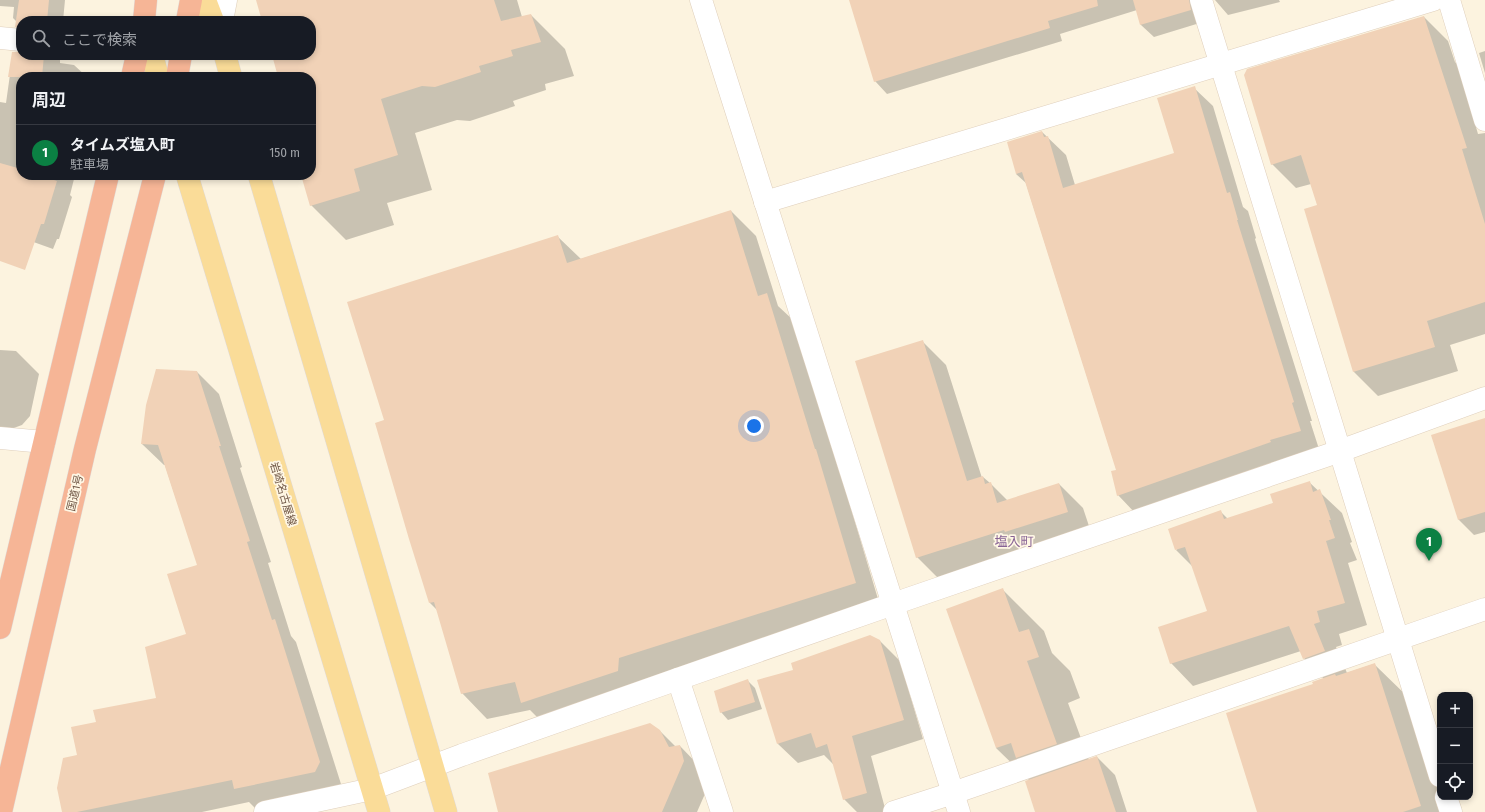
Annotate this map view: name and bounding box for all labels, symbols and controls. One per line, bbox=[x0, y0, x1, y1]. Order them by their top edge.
search box bbox=[16, 16, 316, 60]
icon: search bbox=[30, 27, 52, 49]
text: ここで検索 bbox=[62, 31, 137, 49]
text: 周辺 bbox=[32, 90, 66, 111]
text: タイムズ塩入町 bbox=[70, 136, 175, 154]
text: 1 bbox=[42, 145, 48, 160]
text: 150 m bbox=[269, 145, 300, 160]
text: 駐車場 bbox=[70, 157, 109, 172]
your location bbox=[744, 416, 764, 436]
street label: 岩崎名古屋線 bbox=[267, 461, 299, 527]
street label: 国道1号 bbox=[64, 473, 86, 513]
pin: 1 bbox=[1416, 528, 1442, 561]
district label: 塩入町 bbox=[994, 534, 1034, 549]
map controls bbox=[1437, 692, 1473, 800]
button: + bbox=[1437, 692, 1473, 728]
button: − bbox=[1437, 728, 1473, 764]
button: locate bbox=[1437, 764, 1473, 800]

